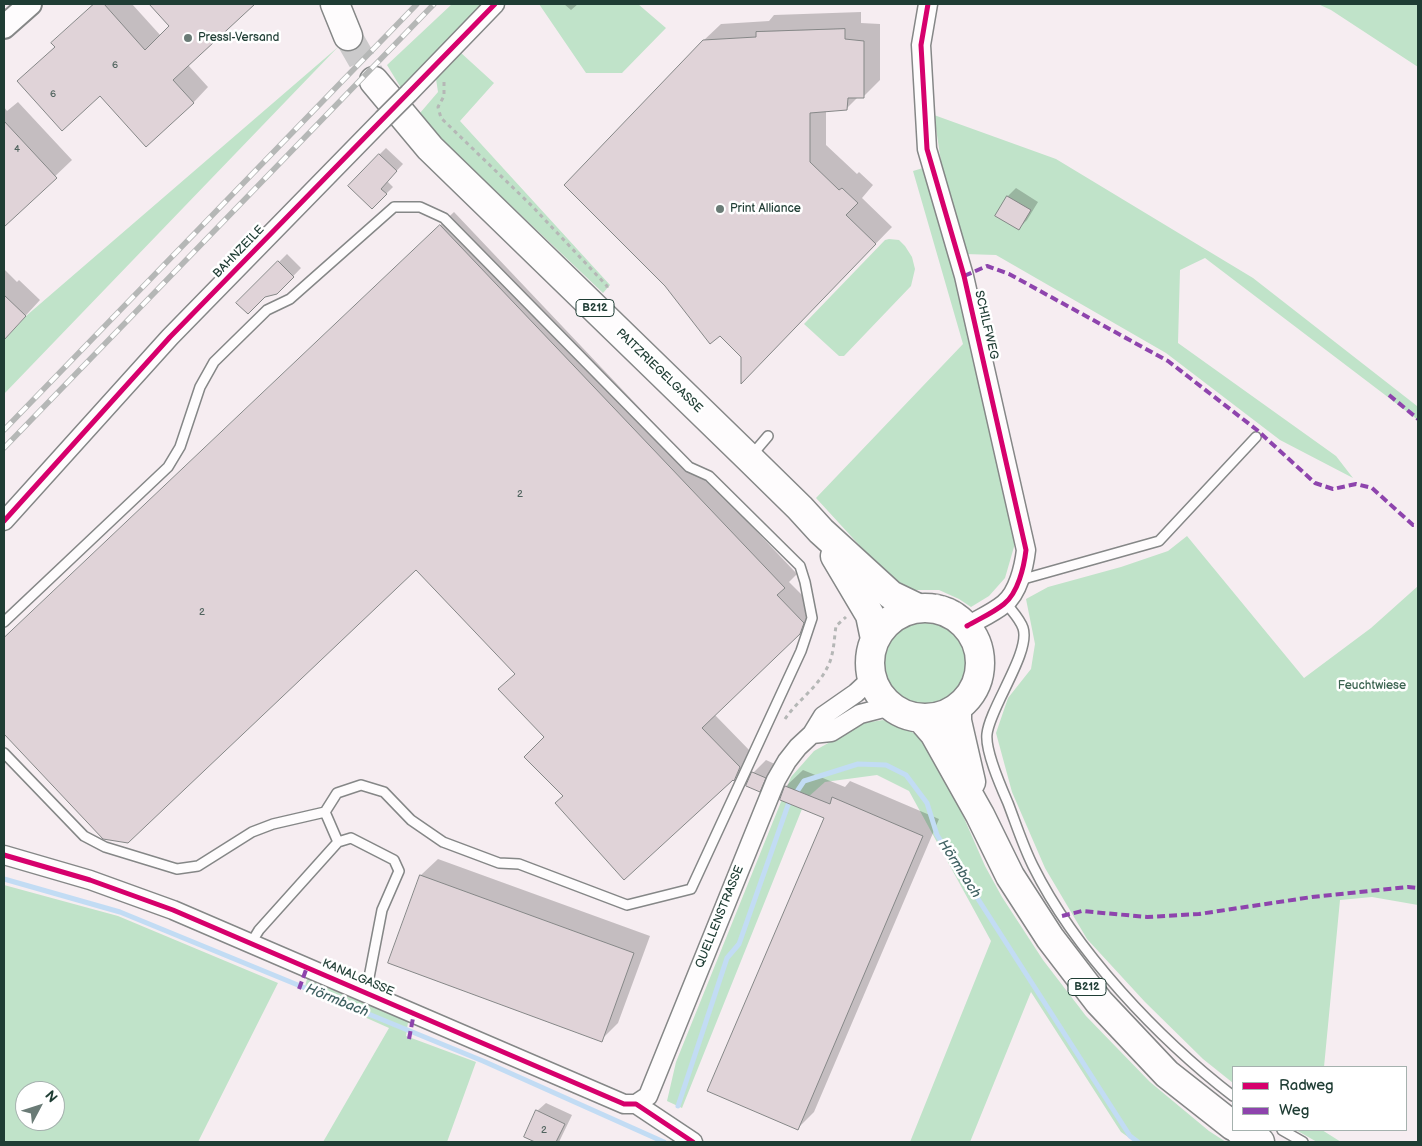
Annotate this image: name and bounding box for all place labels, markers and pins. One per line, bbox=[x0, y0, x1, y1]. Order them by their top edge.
place label: Pressl-Versand bbox=[198, 31, 279, 45]
marker: Pressl-Versand bbox=[182, 32, 194, 44]
place label: Print Alliance bbox=[730, 202, 801, 216]
marker: Print Alliance bbox=[714, 203, 726, 215]

